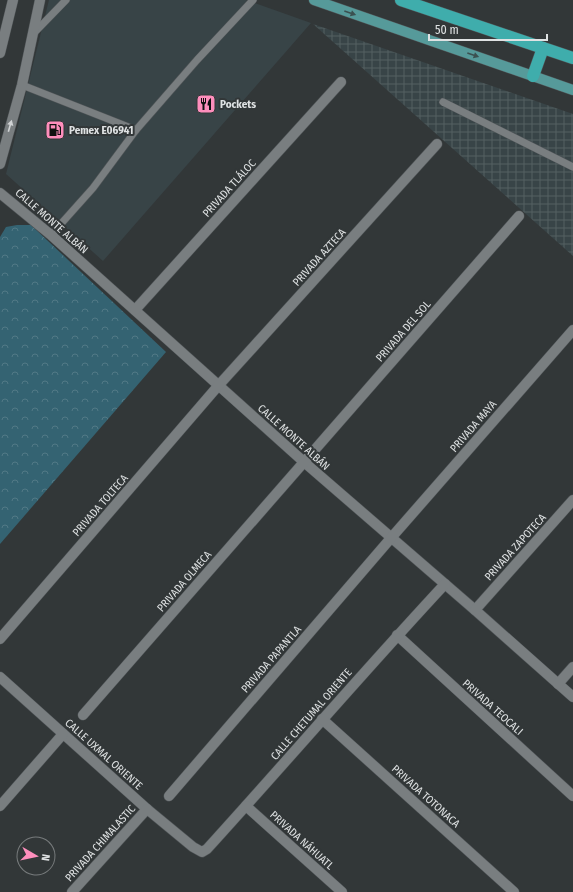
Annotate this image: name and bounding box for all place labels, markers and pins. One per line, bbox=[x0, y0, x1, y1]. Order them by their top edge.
restaurant icon: Pockets bbox=[195, 93, 217, 115]
place label: Pockets bbox=[220, 98, 256, 111]
fuel station icon: Pemex E06941 bbox=[44, 119, 66, 141]
place label: Pemex E06941 bbox=[69, 124, 133, 137]

